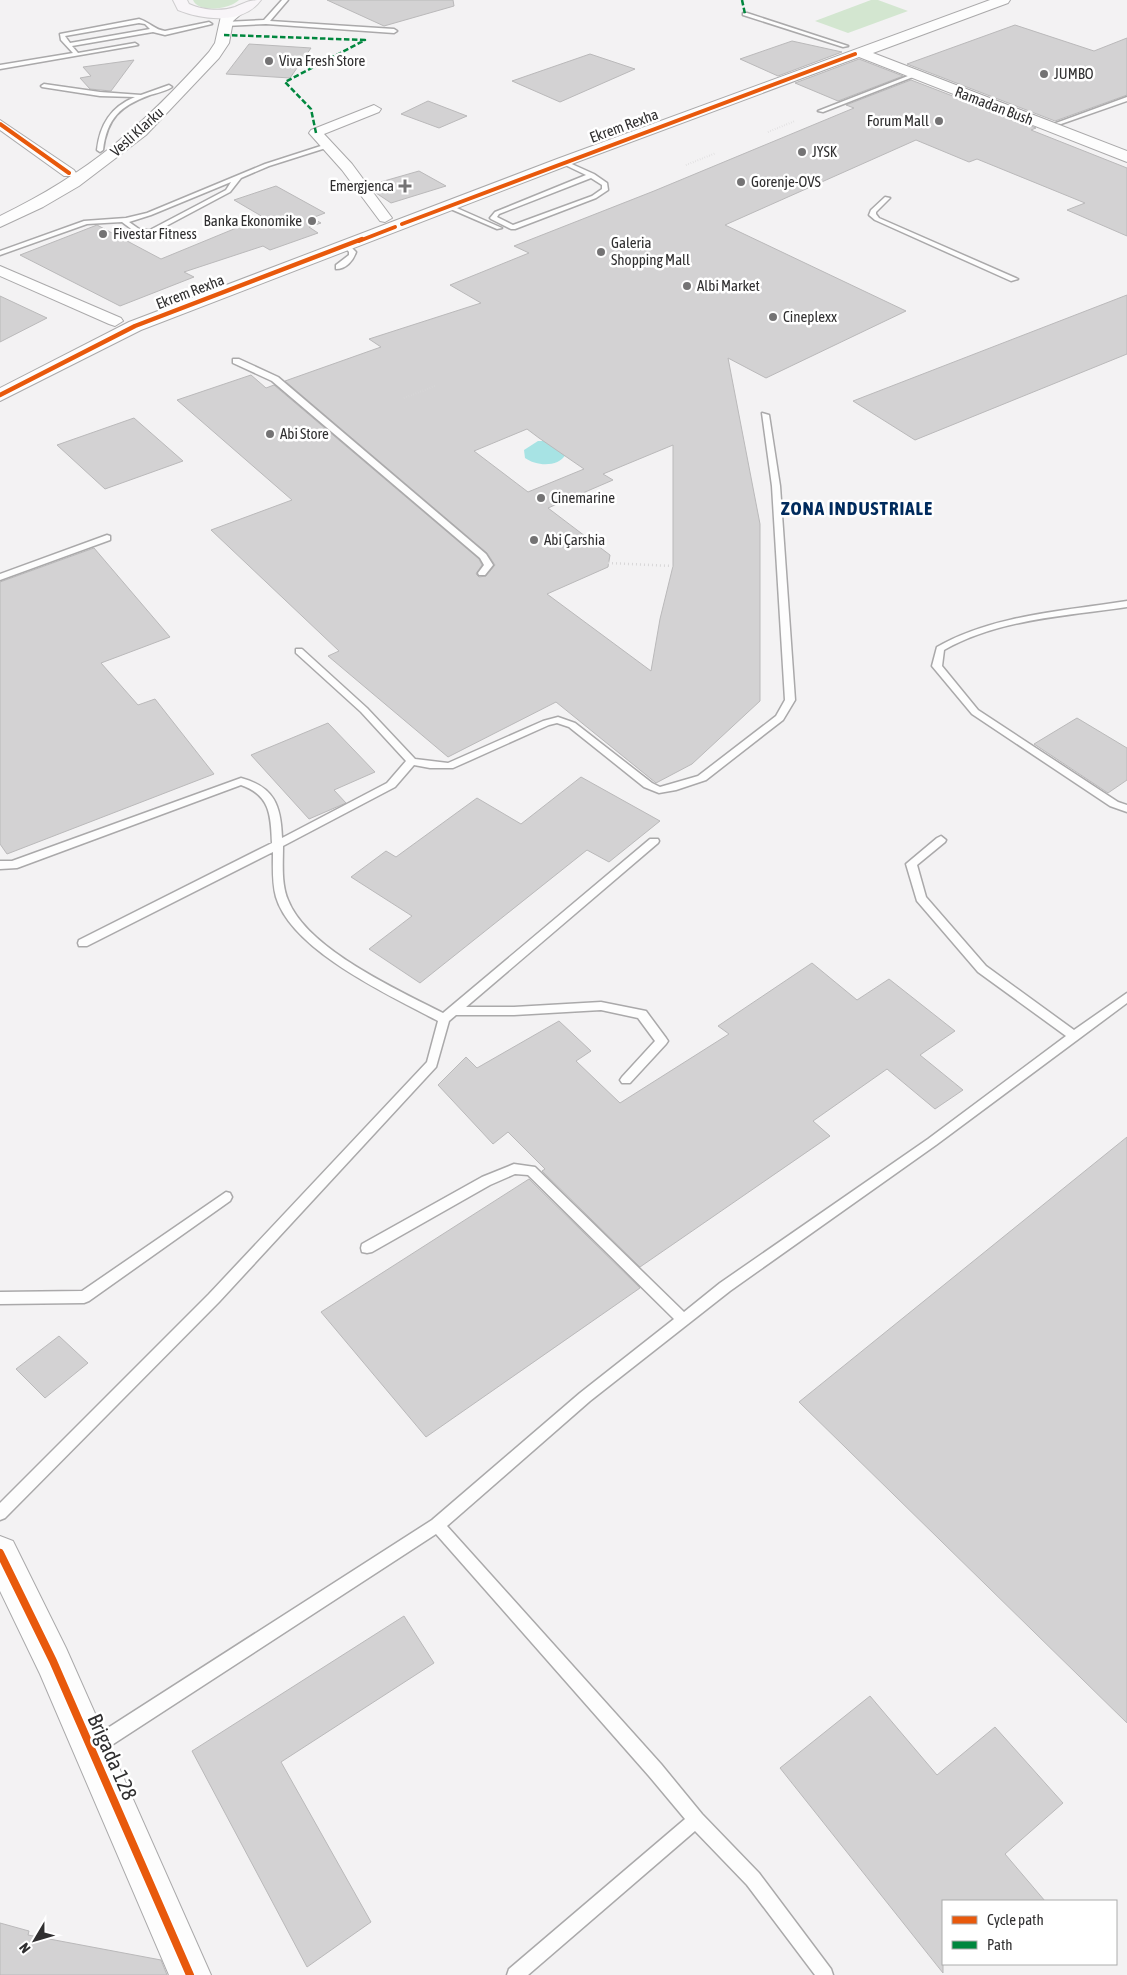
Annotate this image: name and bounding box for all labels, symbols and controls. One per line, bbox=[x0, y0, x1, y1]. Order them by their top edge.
place label: Viva Fresh Store bbox=[279, 52, 365, 69]
marker: Viva Fresh Store bbox=[263, 55, 275, 67]
place label: JUMBO bbox=[1054, 65, 1094, 82]
marker: JUMBO bbox=[1038, 68, 1050, 80]
street label: Ramadan Bush bbox=[953, 83, 1036, 128]
street label: Vesli Klarku bbox=[107, 104, 167, 160]
street label: Ekrem Rexha bbox=[587, 105, 660, 146]
place label: Forum Mall bbox=[867, 112, 929, 129]
marker: Forum Mall bbox=[933, 115, 945, 127]
place label: JYSK bbox=[812, 143, 838, 160]
marker: JYSK bbox=[796, 146, 808, 158]
place label: Gorenje-OVS bbox=[751, 173, 821, 190]
marker: Gorenje-OVS bbox=[735, 176, 747, 188]
place label: Emergjenca bbox=[330, 177, 394, 194]
marker: Emergjenca bbox=[398, 179, 412, 193]
place label: Banka Ekonomike bbox=[204, 212, 302, 229]
marker: Banka Ekonomike bbox=[306, 215, 318, 227]
place label: Fivestar Fitness bbox=[113, 225, 197, 242]
marker: Fivestar Fitness bbox=[97, 228, 109, 240]
place label: Galeria Shopping Mall bbox=[611, 234, 690, 268]
marker: Galeria Shopping Mall bbox=[595, 246, 607, 258]
street label: Ekrem Rexha bbox=[153, 271, 226, 312]
place label: Albi Market bbox=[697, 277, 760, 294]
marker: Albi Market bbox=[681, 280, 693, 292]
place label: Cineplexx bbox=[783, 308, 837, 325]
marker: Cineplexx bbox=[767, 311, 779, 323]
place label: Abi Store bbox=[280, 425, 329, 442]
marker: Abi Store bbox=[264, 428, 276, 440]
place label: Cinemarine bbox=[551, 489, 615, 506]
marker: Cinemarine bbox=[535, 492, 547, 504]
district label: ZONA INDUSTRIALE bbox=[781, 497, 933, 519]
place label: Abi Çarshia bbox=[544, 531, 605, 548]
marker: Abi Çarshia bbox=[528, 534, 540, 546]
street label: Brigada 128 bbox=[83, 1710, 143, 1803]
legend bbox=[942, 1900, 1117, 1965]
text: Cycle path bbox=[987, 1911, 1044, 1928]
north arrow bbox=[10, 1915, 60, 1965]
text: Path bbox=[987, 1936, 1013, 1953]
text: N bbox=[16, 1940, 34, 1956]

